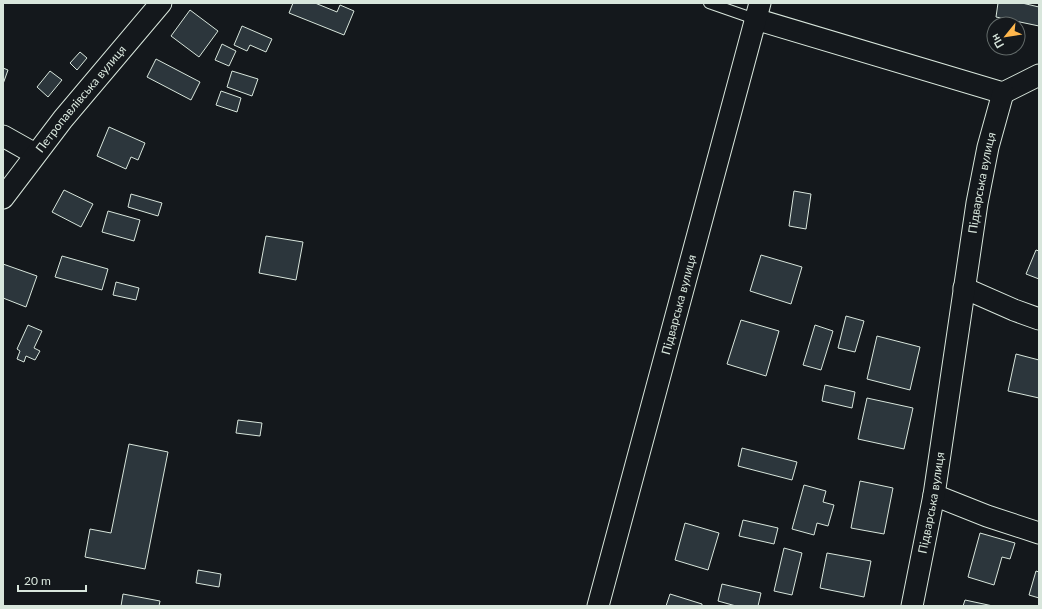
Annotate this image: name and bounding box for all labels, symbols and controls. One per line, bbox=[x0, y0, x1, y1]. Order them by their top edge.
north arrow bbox=[986, 16, 1026, 56]
text: Пн bbox=[988, 32, 1006, 51]
street label: Петропавлівська вулиця bbox=[32, 42, 129, 155]
street label: Підварська вулиця bbox=[965, 130, 999, 235]
street label: Підварська вулиця bbox=[658, 253, 699, 356]
street label: Підварська вулиця bbox=[915, 451, 947, 555]
scale bar bbox=[18, 567, 86, 593]
text: 20 m bbox=[24, 573, 51, 588]

